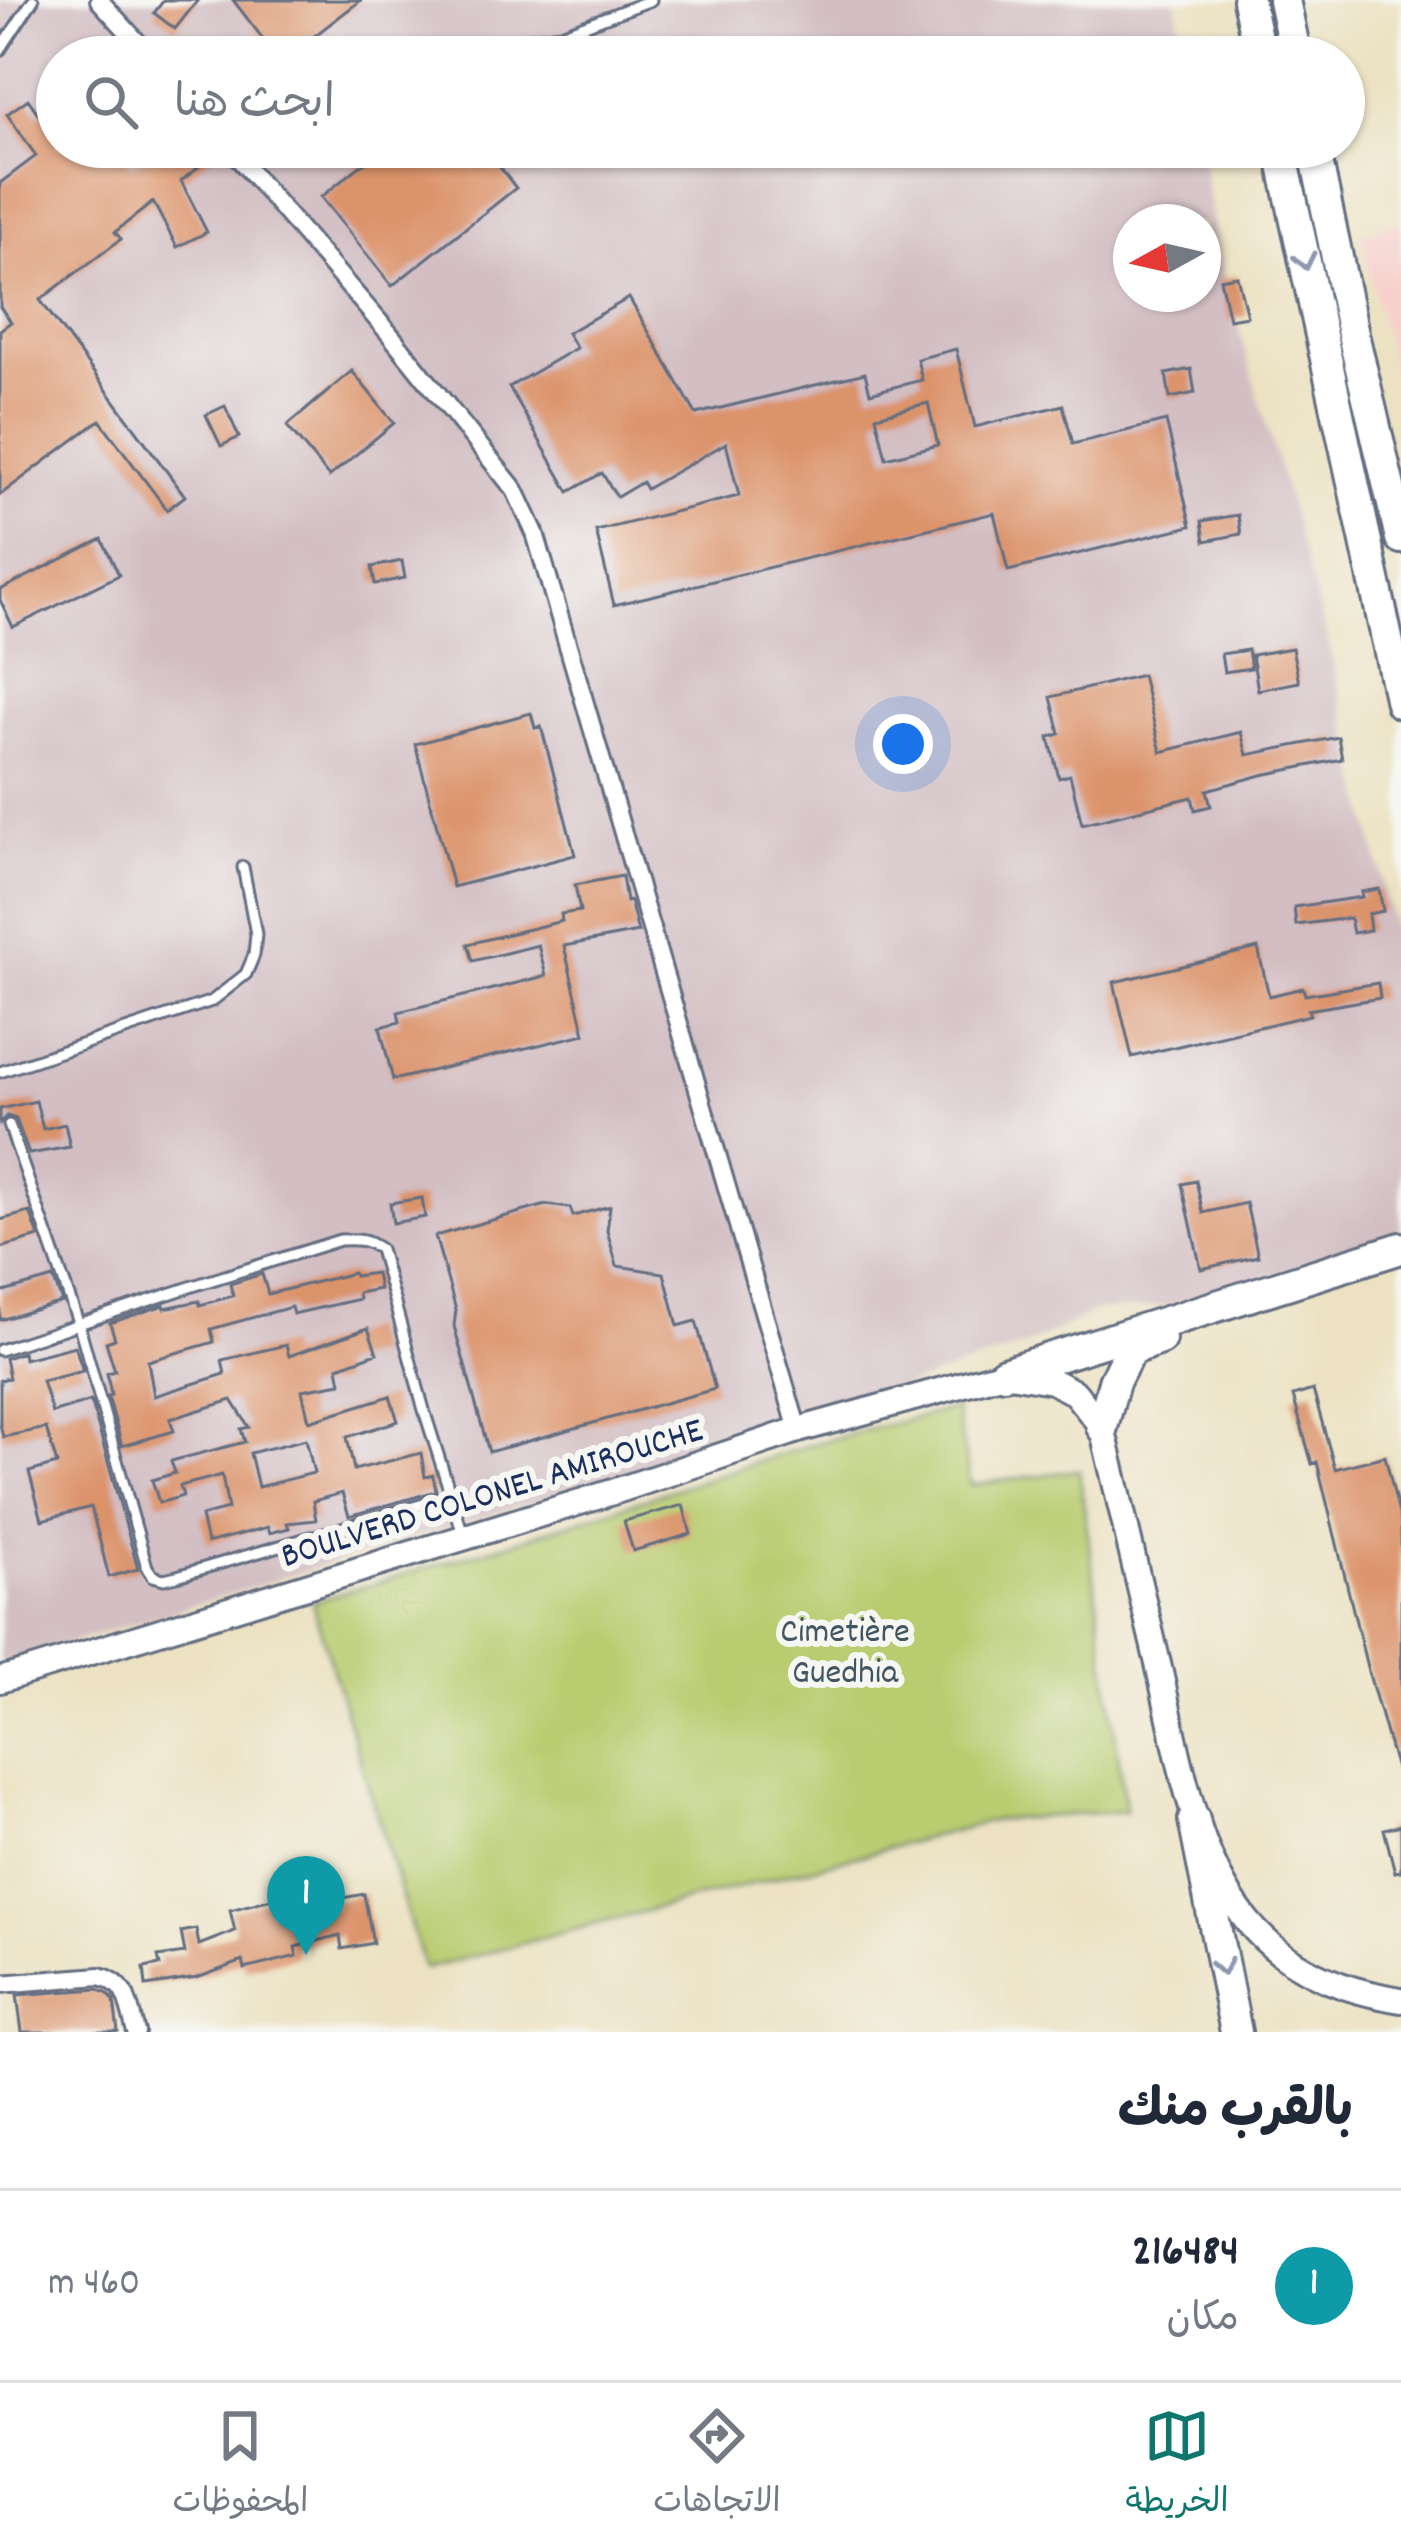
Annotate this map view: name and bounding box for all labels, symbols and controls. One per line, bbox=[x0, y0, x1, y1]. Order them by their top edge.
search box bbox=[36, 36, 1365, 168]
icon: search bbox=[78, 69, 144, 135]
text: ابحث هنا bbox=[174, 74, 335, 138]
north arrow bbox=[1113, 204, 1221, 312]
one-way arrow bbox=[1291, 251, 1316, 271]
your location bbox=[873, 714, 933, 774]
street label: BOULVERD COLONEL AMIROUCHE bbox=[275, 1407, 710, 1585]
park label: Cimetière Guedhia bbox=[780, 1608, 910, 1701]
pin: 1 bbox=[267, 1856, 345, 1955]
one-way arrow bbox=[1208, 1957, 1234, 1977]
text: بالقرب منك bbox=[1118, 2078, 1353, 2150]
text: 216484 bbox=[1132, 2222, 1239, 2286]
text: 460 m bbox=[48, 2258, 140, 2313]
text: 1 bbox=[1310, 2258, 1318, 2313]
text: مكان bbox=[1167, 2294, 1239, 2349]
tab: المحفوظات bbox=[172, 2403, 308, 2529]
tab: الاتجاهات bbox=[653, 2403, 781, 2529]
tab: الخريطة bbox=[1126, 2403, 1229, 2529]

